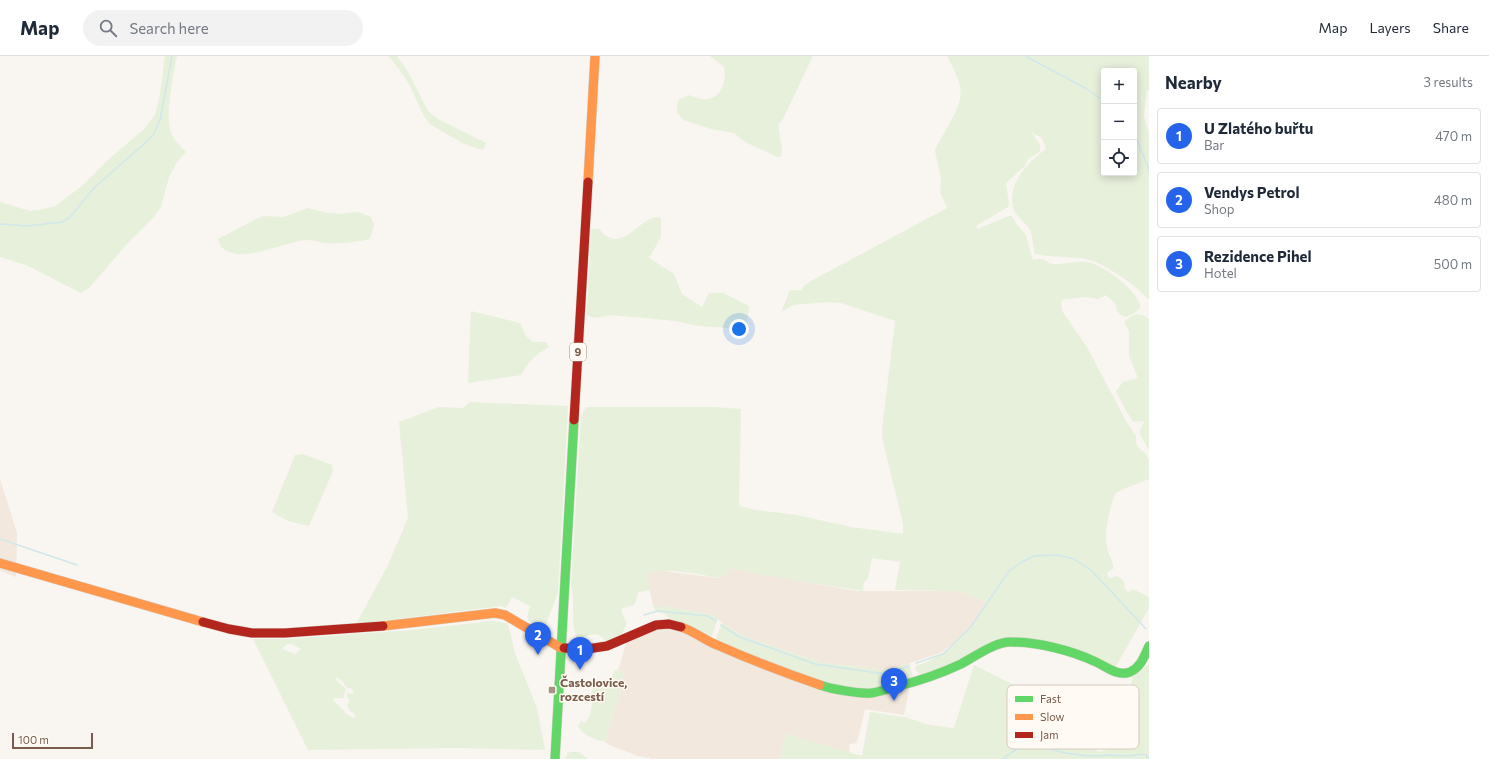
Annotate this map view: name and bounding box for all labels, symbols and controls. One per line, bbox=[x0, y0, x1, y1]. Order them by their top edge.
search box bbox=[83, 10, 363, 46]
text: Map bbox=[20, 16, 59, 39]
icon: search bbox=[97, 17, 119, 39]
text: Search here bbox=[129, 19, 209, 37]
text: Map bbox=[1319, 19, 1347, 36]
text: Layers bbox=[1369, 19, 1411, 36]
text: Share bbox=[1433, 19, 1469, 36]
map controls bbox=[1101, 68, 1137, 176]
button: + bbox=[1101, 68, 1137, 104]
text: Nearby bbox=[1165, 72, 1222, 93]
text: 3 results bbox=[1424, 74, 1473, 90]
button: − bbox=[1101, 104, 1137, 140]
text: U Zlatého buřtu bbox=[1204, 119, 1313, 137]
text: 1 bbox=[1176, 128, 1182, 144]
text: 470 m bbox=[1435, 128, 1472, 144]
text: Bar bbox=[1204, 137, 1224, 153]
button: locate bbox=[1101, 140, 1137, 176]
text: Vendys Petrol bbox=[1204, 183, 1300, 201]
text: 2 bbox=[1175, 192, 1183, 208]
text: 480 m bbox=[1434, 192, 1472, 208]
text: Shop bbox=[1204, 201, 1235, 217]
text: Rezidence Pihel bbox=[1204, 247, 1312, 265]
text: 3 bbox=[1175, 256, 1183, 272]
text: 500 m bbox=[1434, 256, 1472, 272]
text: Hotel bbox=[1204, 265, 1237, 281]
your location bbox=[729, 319, 749, 339]
road number: 9 bbox=[570, 343, 586, 361]
pin: 2 bbox=[525, 622, 551, 655]
pin: 1 bbox=[567, 637, 593, 670]
pin: 3 bbox=[881, 668, 907, 701]
place label: Častolovice, rozcestí bbox=[560, 675, 627, 703]
marker: Častolovice, rozcestí bbox=[547, 685, 557, 695]
legend bbox=[1007, 685, 1139, 749]
text: Fast bbox=[1040, 692, 1062, 705]
text: Slow bbox=[1040, 710, 1065, 723]
text: Jam bbox=[1040, 728, 1059, 742]
scale bar bbox=[12, 731, 93, 750]
text: 100 m bbox=[18, 733, 49, 746]

